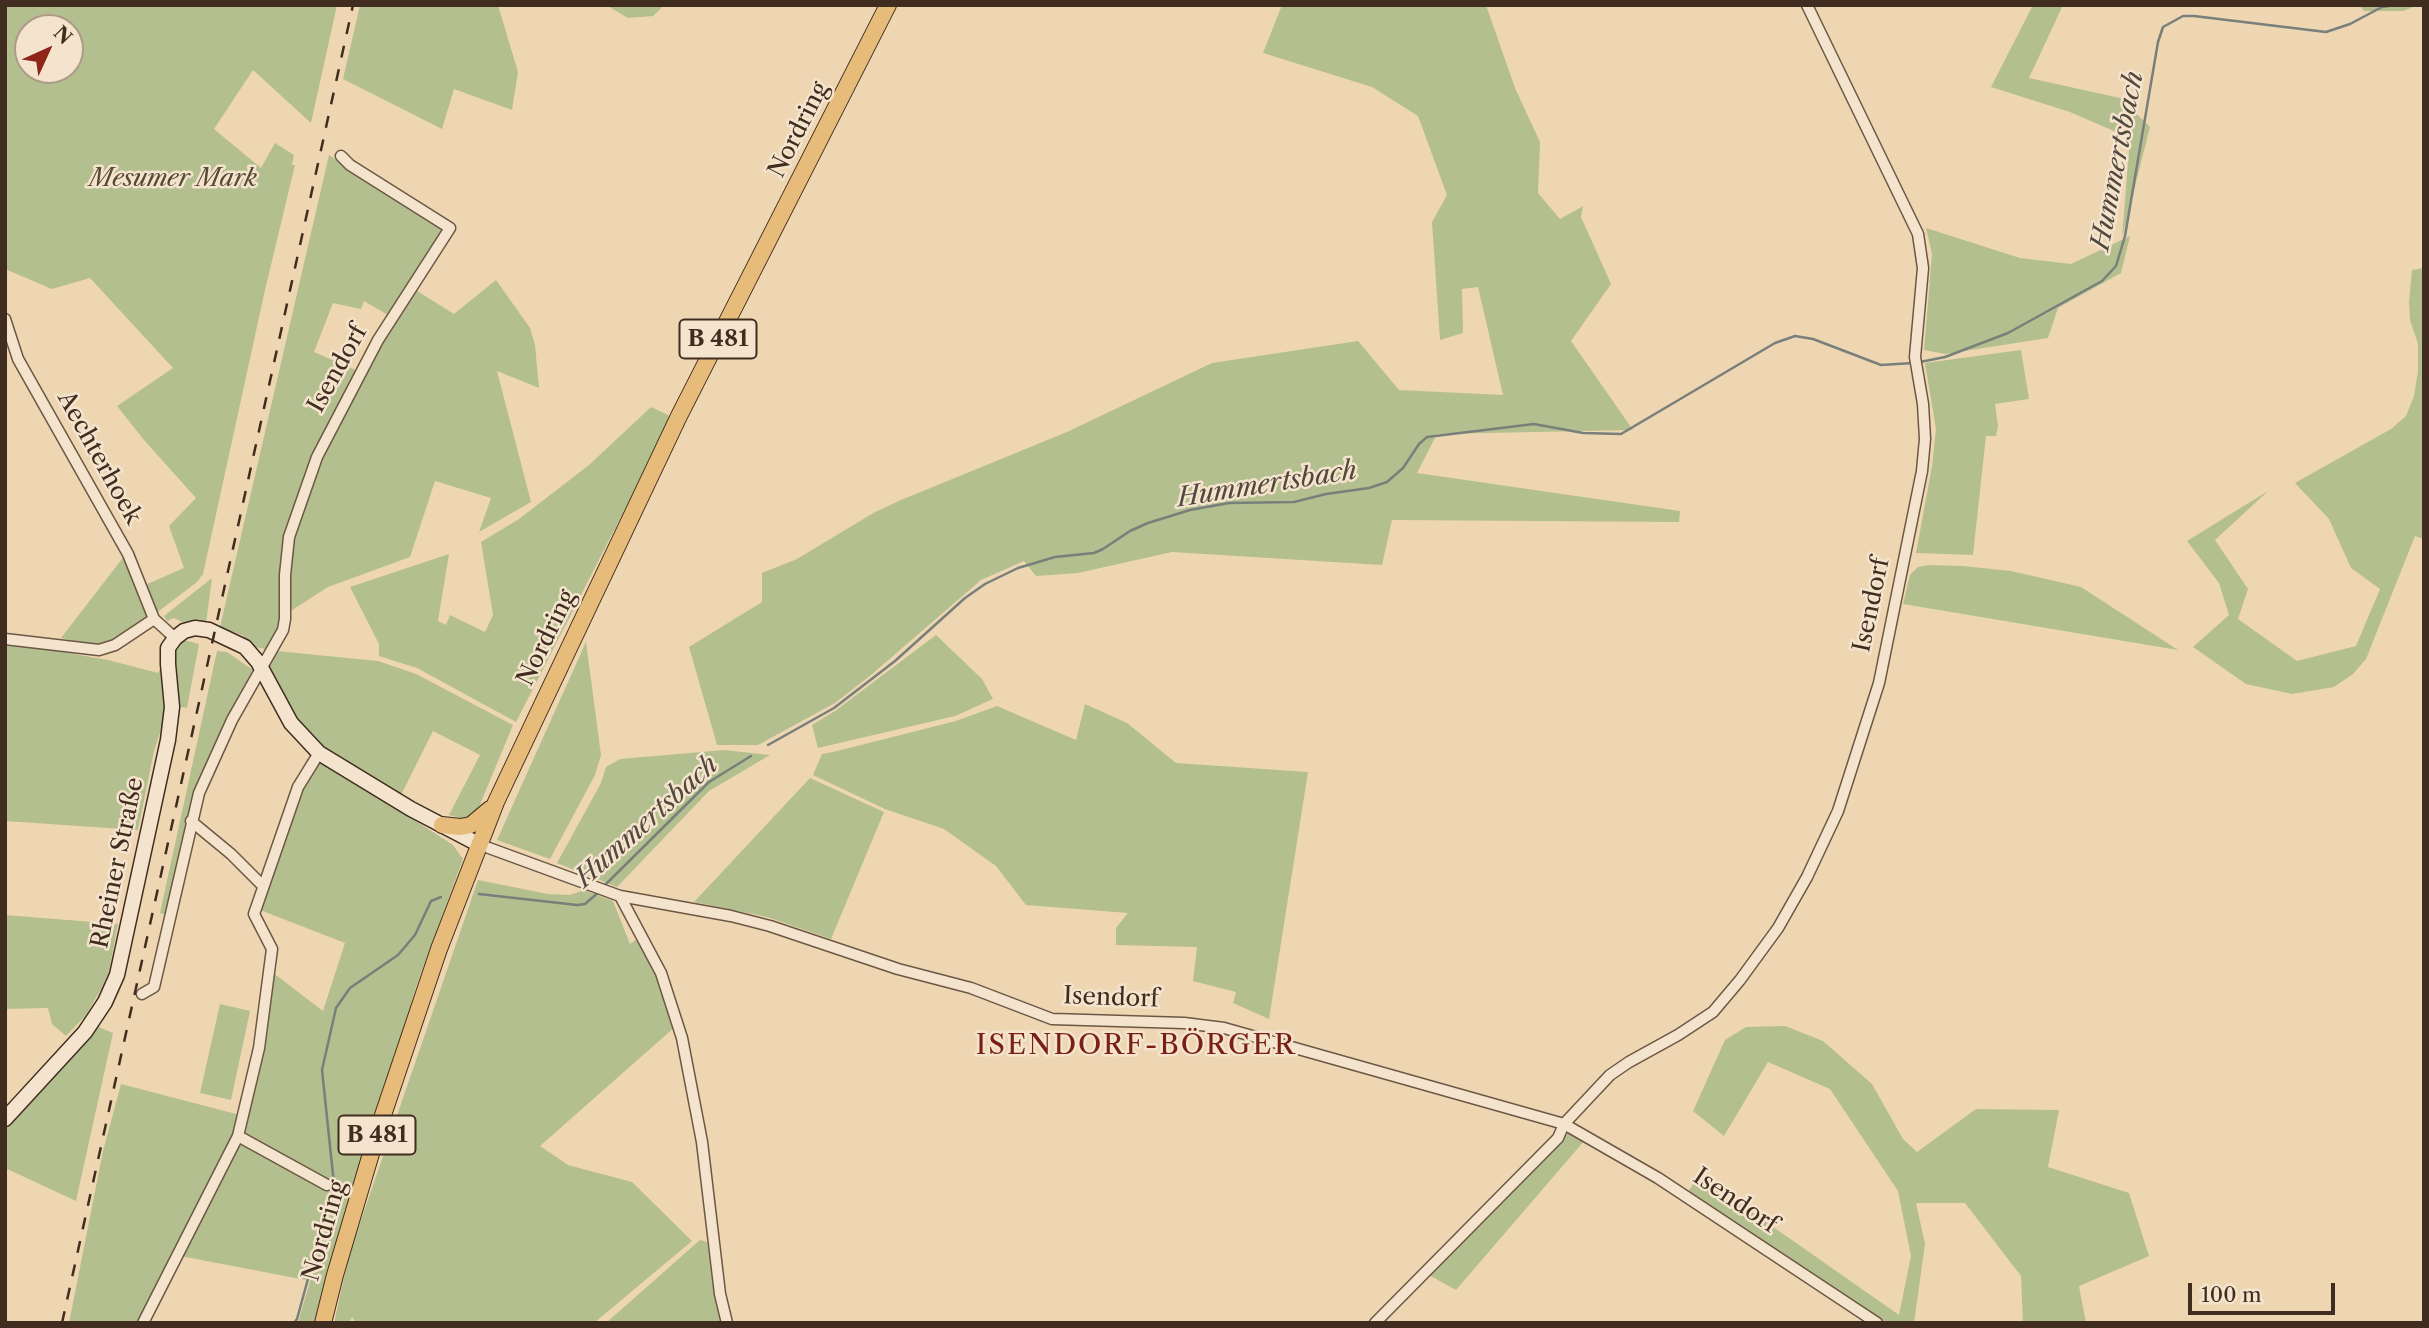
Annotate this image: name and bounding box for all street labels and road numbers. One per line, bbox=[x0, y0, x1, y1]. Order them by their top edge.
street label: Nordring bbox=[763, 77, 835, 183]
street label: Isendorf bbox=[302, 320, 374, 418]
road number: B 481 bbox=[680, 320, 756, 358]
street label: Aechterhoek bbox=[51, 386, 147, 530]
street label: Isendorf bbox=[1848, 555, 1896, 655]
street label: Nordring bbox=[511, 585, 583, 691]
street label: Rheiner Straße bbox=[86, 775, 150, 951]
street label: Isendorf bbox=[1063, 982, 1159, 1014]
road number: B 481 bbox=[338, 1116, 416, 1154]
street label: Isendorf bbox=[1687, 1162, 1783, 1240]
street label: Nordring bbox=[297, 1177, 353, 1285]

